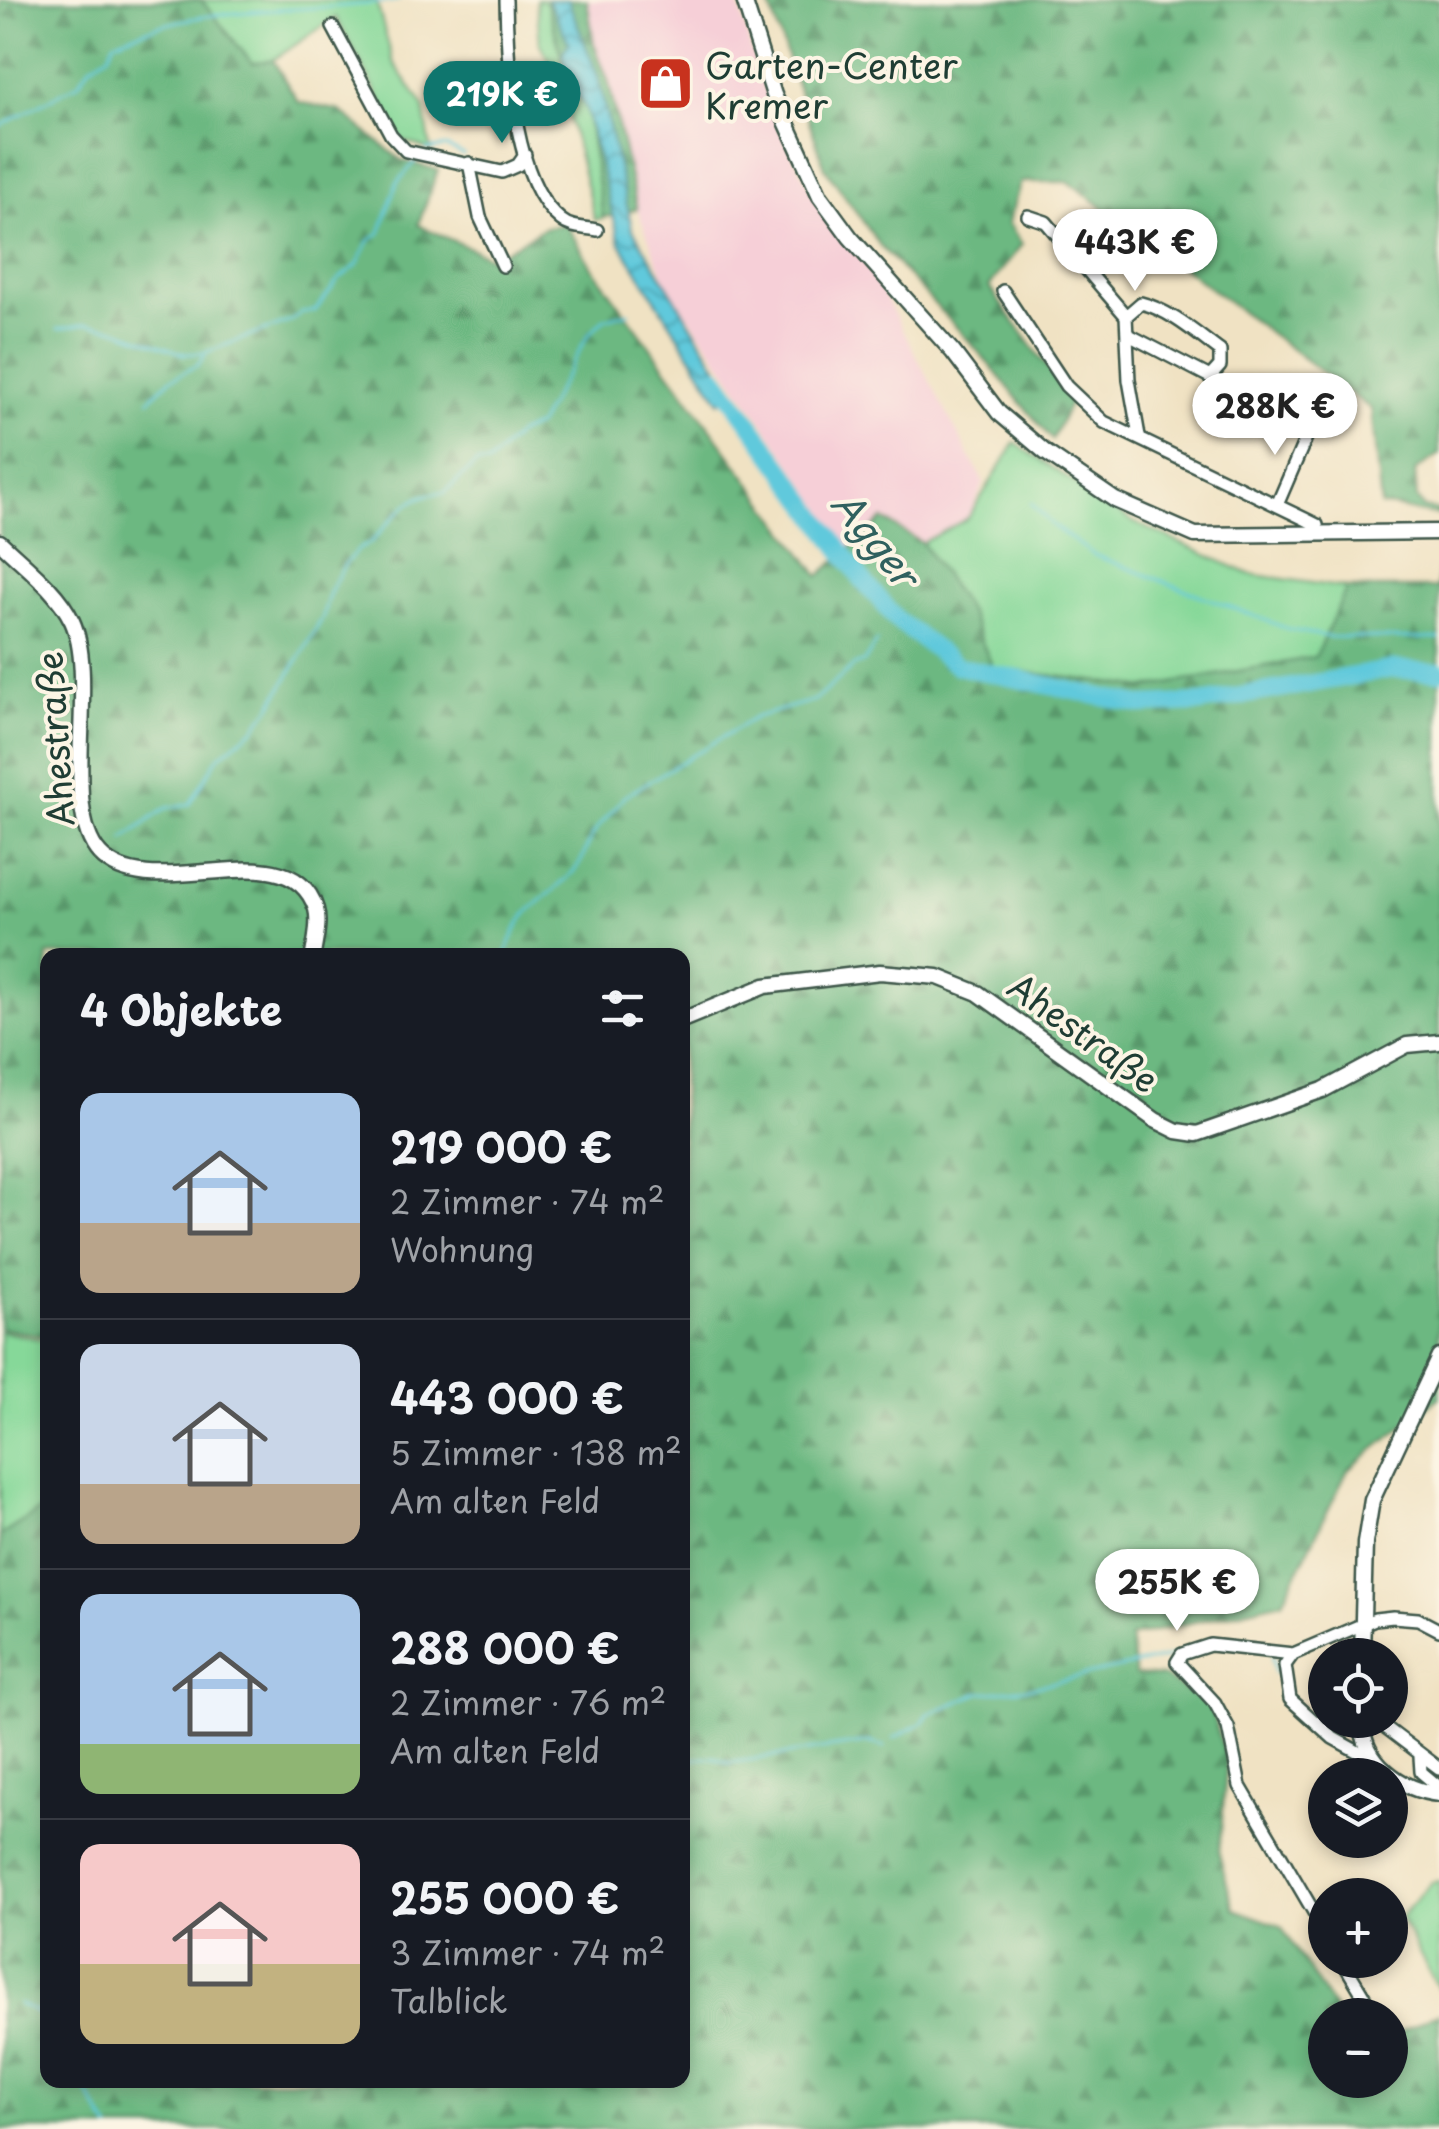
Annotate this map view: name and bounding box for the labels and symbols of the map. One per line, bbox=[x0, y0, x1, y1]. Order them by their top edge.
place label: Garten-Center Kremer bbox=[705, 38, 958, 131]
shop icon: Garten-Center Kremer bbox=[636, 54, 696, 114]
pin: 219K € bbox=[421, 61, 583, 146]
pin: 443K € bbox=[1054, 209, 1216, 294]
pin: 288K € bbox=[1194, 373, 1356, 458]
water label: Agger bbox=[819, 477, 936, 603]
street label: Ahestraße bbox=[21, 650, 87, 828]
street label: Ahestraße bbox=[998, 959, 1170, 1105]
pin: 255K € bbox=[1096, 1549, 1258, 1634]

